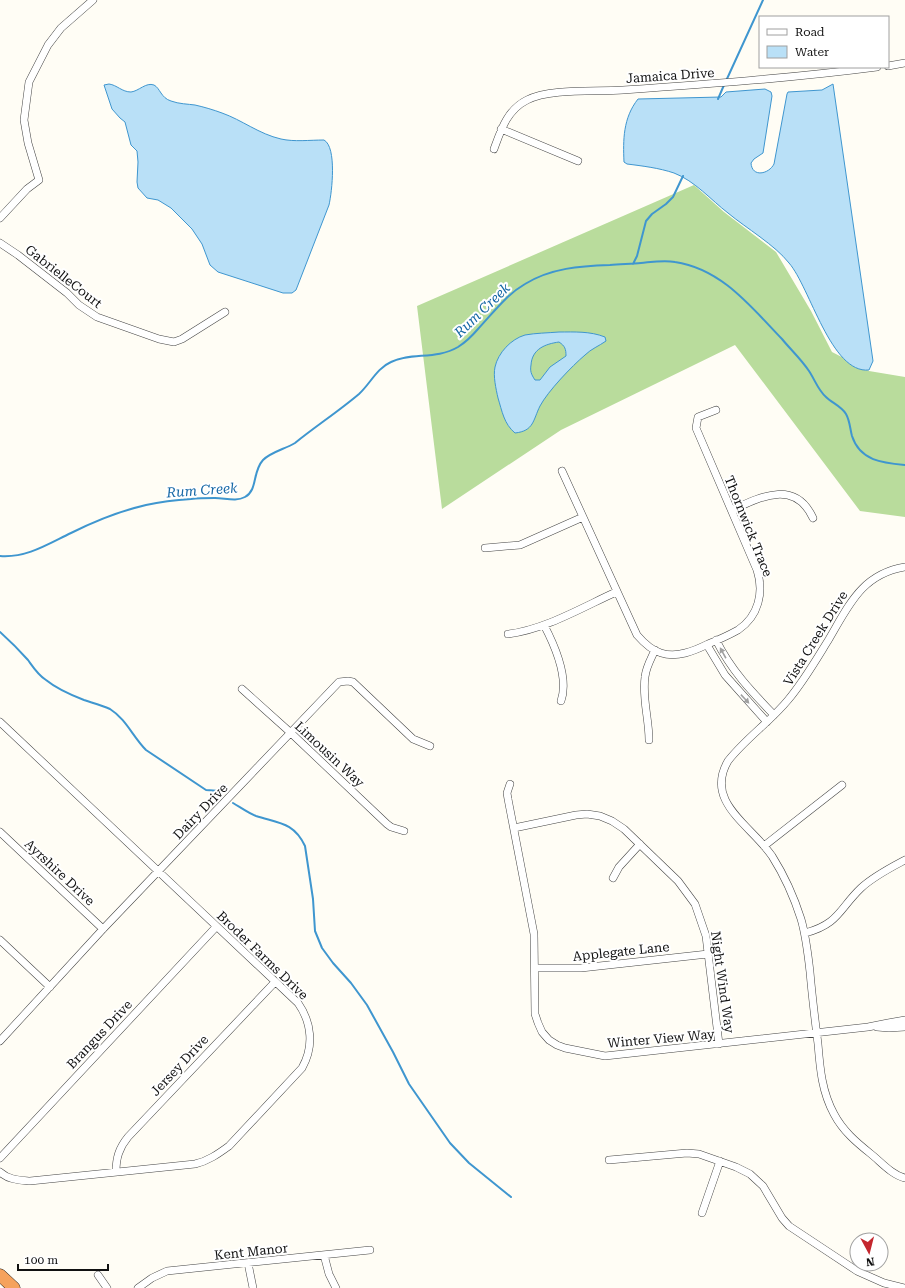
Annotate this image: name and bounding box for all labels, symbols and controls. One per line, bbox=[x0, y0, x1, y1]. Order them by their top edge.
legend bbox=[759, 16, 889, 68]
text: Road bbox=[795, 25, 825, 39]
text: Water bbox=[795, 45, 829, 59]
street label: Jamaica Drive bbox=[625, 65, 715, 86]
street label: GabrielleCourt bbox=[22, 242, 105, 311]
water label: Rum Creek bbox=[450, 279, 513, 341]
street label: Thornwick Trace bbox=[721, 474, 776, 579]
water label: Rum Creek bbox=[165, 480, 238, 501]
street label: Vista Creek Drive bbox=[780, 588, 851, 688]
one-way arrow bbox=[719, 647, 726, 659]
one-way arrow bbox=[741, 694, 750, 704]
street label: Limousin Way bbox=[292, 718, 368, 790]
street label: Dairy Drive bbox=[170, 780, 231, 842]
street label: Ayrshire Drive bbox=[22, 836, 98, 909]
street label: Broder Farms Drive bbox=[214, 908, 311, 1003]
street label: Night Wind Way bbox=[708, 930, 737, 1034]
street label: Applegate Lane bbox=[572, 939, 670, 964]
street label: Brangus Drive bbox=[64, 997, 135, 1072]
street label: Winter View Way bbox=[607, 1026, 716, 1051]
street label: Jersey Drive bbox=[147, 1032, 211, 1099]
north arrow bbox=[849, 1232, 889, 1272]
street label: Kent Manor bbox=[214, 1240, 289, 1263]
scale bar bbox=[18, 1246, 108, 1272]
text: 100 m bbox=[24, 1253, 58, 1267]
text: N bbox=[865, 1254, 875, 1268]

